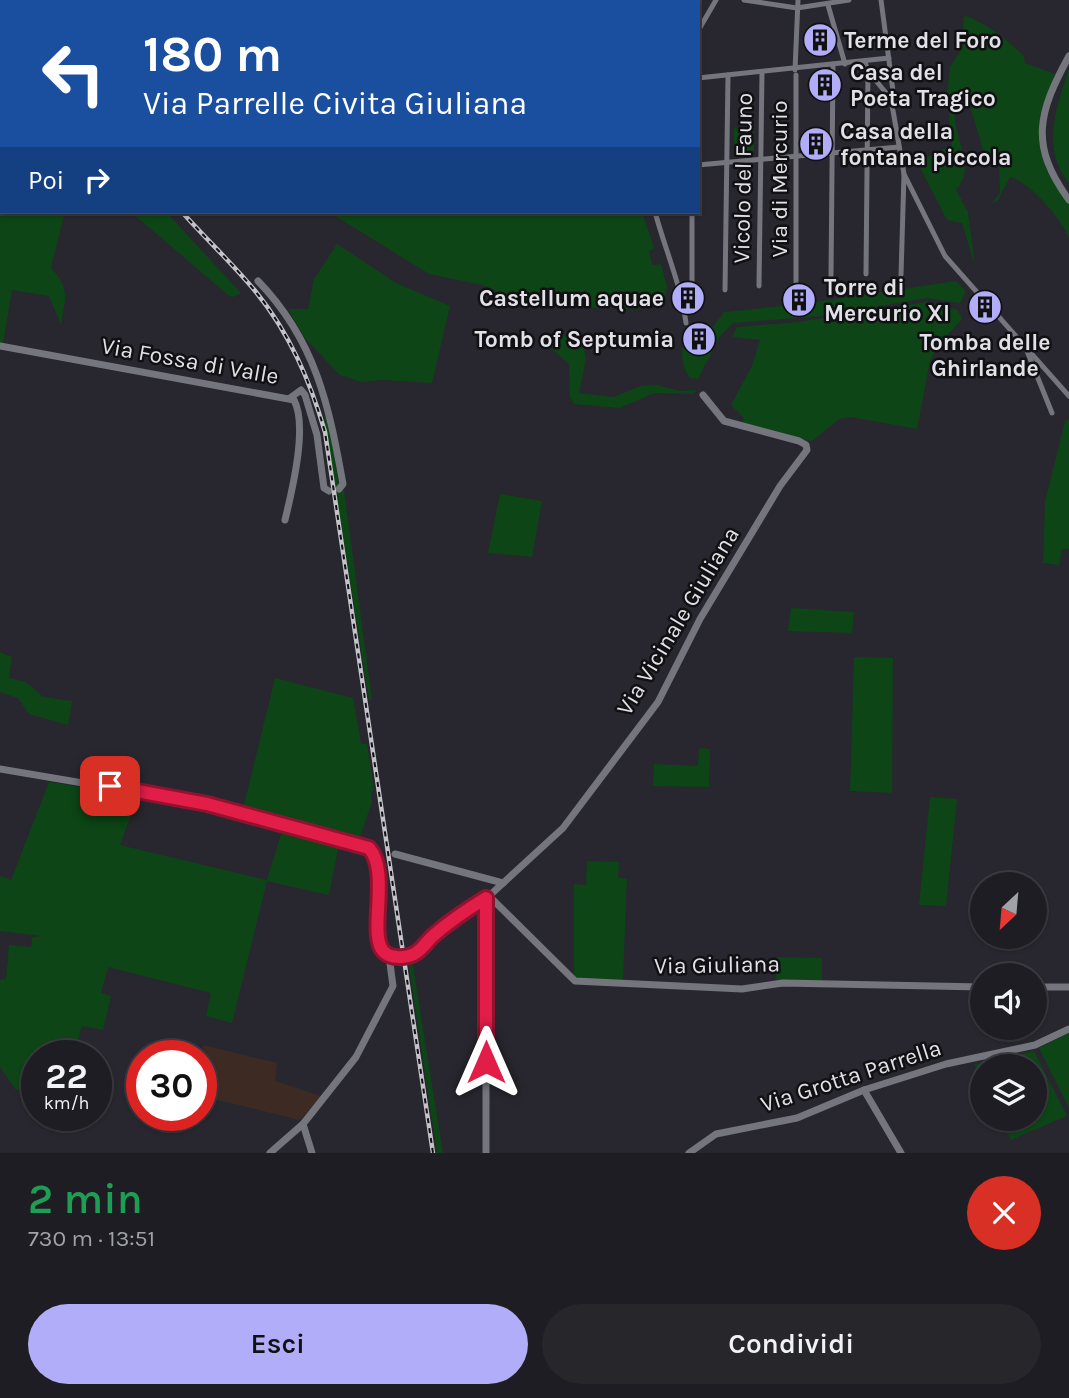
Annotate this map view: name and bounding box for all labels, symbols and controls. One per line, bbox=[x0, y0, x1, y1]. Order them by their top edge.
building icon: Terme del Foro bbox=[801, 21, 839, 59]
text: 180 m bbox=[143, 26, 282, 83]
place label: Terme del Foro bbox=[844, 27, 1001, 54]
icon: left bbox=[28, 28, 119, 119]
place label: Casa del Poeta Tragico bbox=[850, 59, 996, 112]
building icon: Casa del Poeta Tragico bbox=[806, 66, 844, 104]
text: Via Parrelle Civita Giuliana bbox=[143, 85, 527, 122]
street label: Vicolo del Fauno bbox=[728, 92, 758, 264]
street label: Via di Mercurio bbox=[766, 101, 793, 258]
place label: Casa della fontana piccola bbox=[840, 118, 1011, 171]
building icon: Casa della fontana piccola bbox=[797, 125, 835, 163]
icon: right bbox=[78, 161, 116, 199]
text: Poi bbox=[28, 165, 64, 196]
place label: Torre di Mercurio XI bbox=[824, 274, 950, 327]
building icon: Castellum aquae bbox=[669, 279, 707, 317]
building icon: Torre di Mercurio XI bbox=[780, 281, 818, 319]
place label: Castellum aquae bbox=[479, 285, 664, 312]
building icon: Tomba delle Ghirlande bbox=[966, 288, 1004, 326]
building icon: Tomb of Septumia bbox=[680, 320, 718, 358]
place label: Tomb of Septumia bbox=[475, 326, 674, 353]
place label: Tomba delle Ghirlande bbox=[920, 329, 1050, 382]
street label: Via Fossa di Valle bbox=[99, 332, 281, 390]
street label: Via Vicinale Giuliana bbox=[611, 522, 745, 720]
pin bbox=[80, 756, 140, 816]
icon: arrive bbox=[91, 767, 129, 805]
north arrow bbox=[970, 872, 1046, 948]
map controls bbox=[970, 872, 1047, 1131]
street label: Via Giuliana bbox=[654, 950, 780, 980]
button: sound bbox=[970, 963, 1047, 1040]
position arrow bbox=[449, 1025, 523, 1099]
street label: Via Grotta Parrella bbox=[757, 1034, 945, 1118]
speed limit sign: 30 bbox=[126, 1040, 217, 1131]
button: layers bbox=[970, 1054, 1047, 1131]
text: 22 bbox=[45, 1056, 88, 1097]
text: km/h bbox=[44, 1092, 89, 1114]
text: 2 min bbox=[28, 1174, 143, 1224]
button: close bbox=[967, 1176, 1041, 1250]
text: 730 m · 13:51 bbox=[28, 1225, 155, 1252]
button: Esci bbox=[28, 1304, 528, 1384]
button: Condividi bbox=[542, 1304, 1041, 1384]

